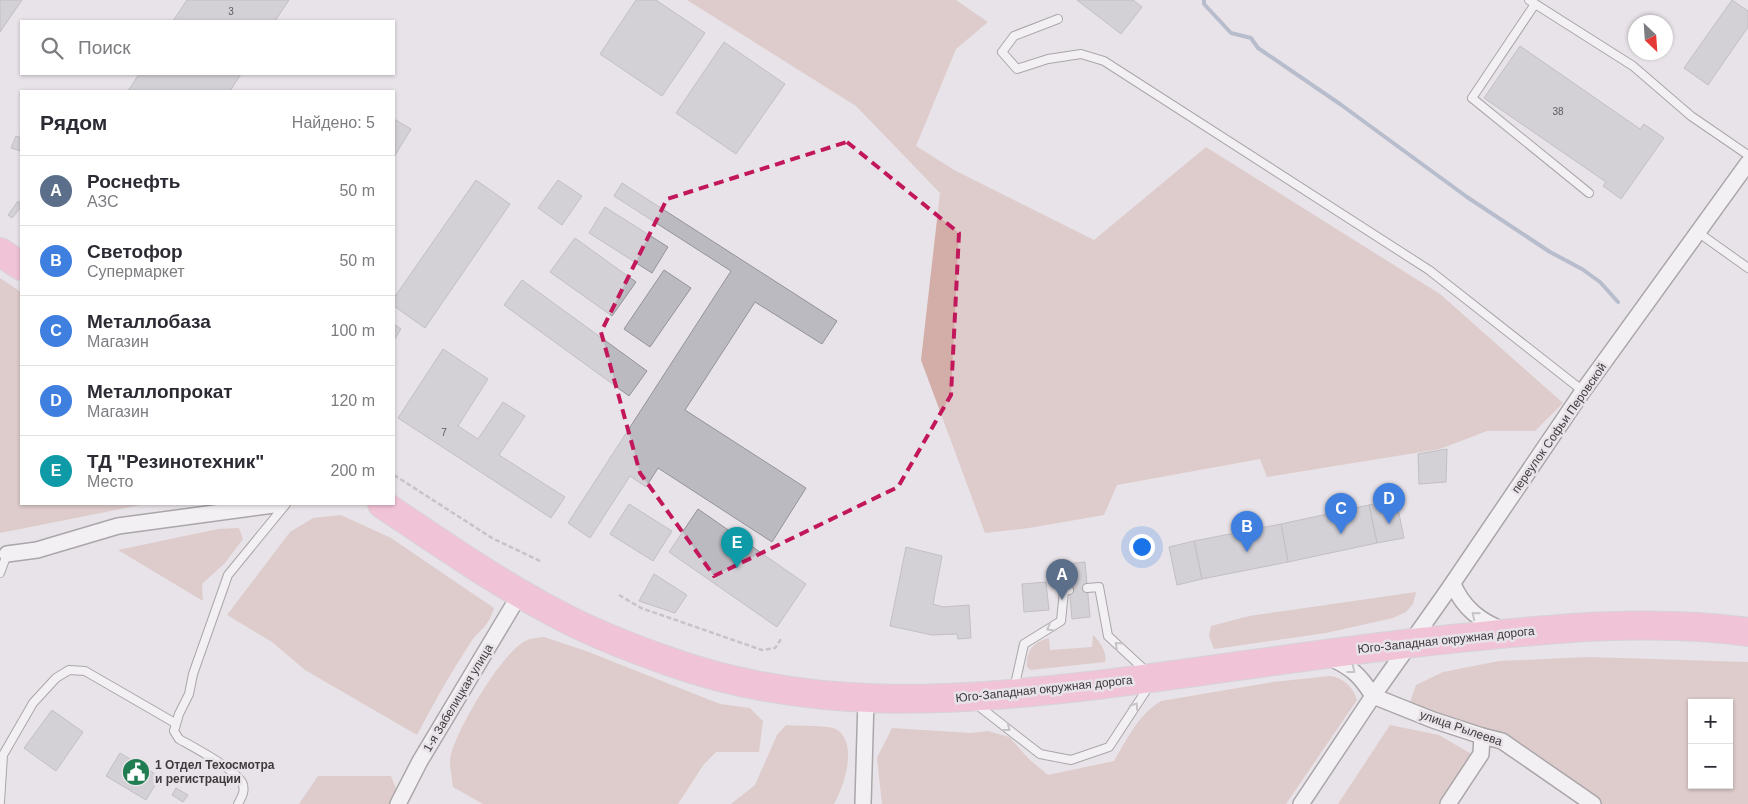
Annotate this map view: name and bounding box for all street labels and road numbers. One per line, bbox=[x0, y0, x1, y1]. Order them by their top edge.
street label: переулок Софьи Перовской bbox=[1509, 360, 1609, 496]
street label: Юго-Западная окружная дорога bbox=[1357, 624, 1535, 656]
street label: 1-я Забелицкая улица bbox=[420, 641, 496, 754]
street label: Юго-Западная окружная дорога bbox=[955, 673, 1133, 705]
street label: улица Рылеева bbox=[1418, 707, 1504, 749]

